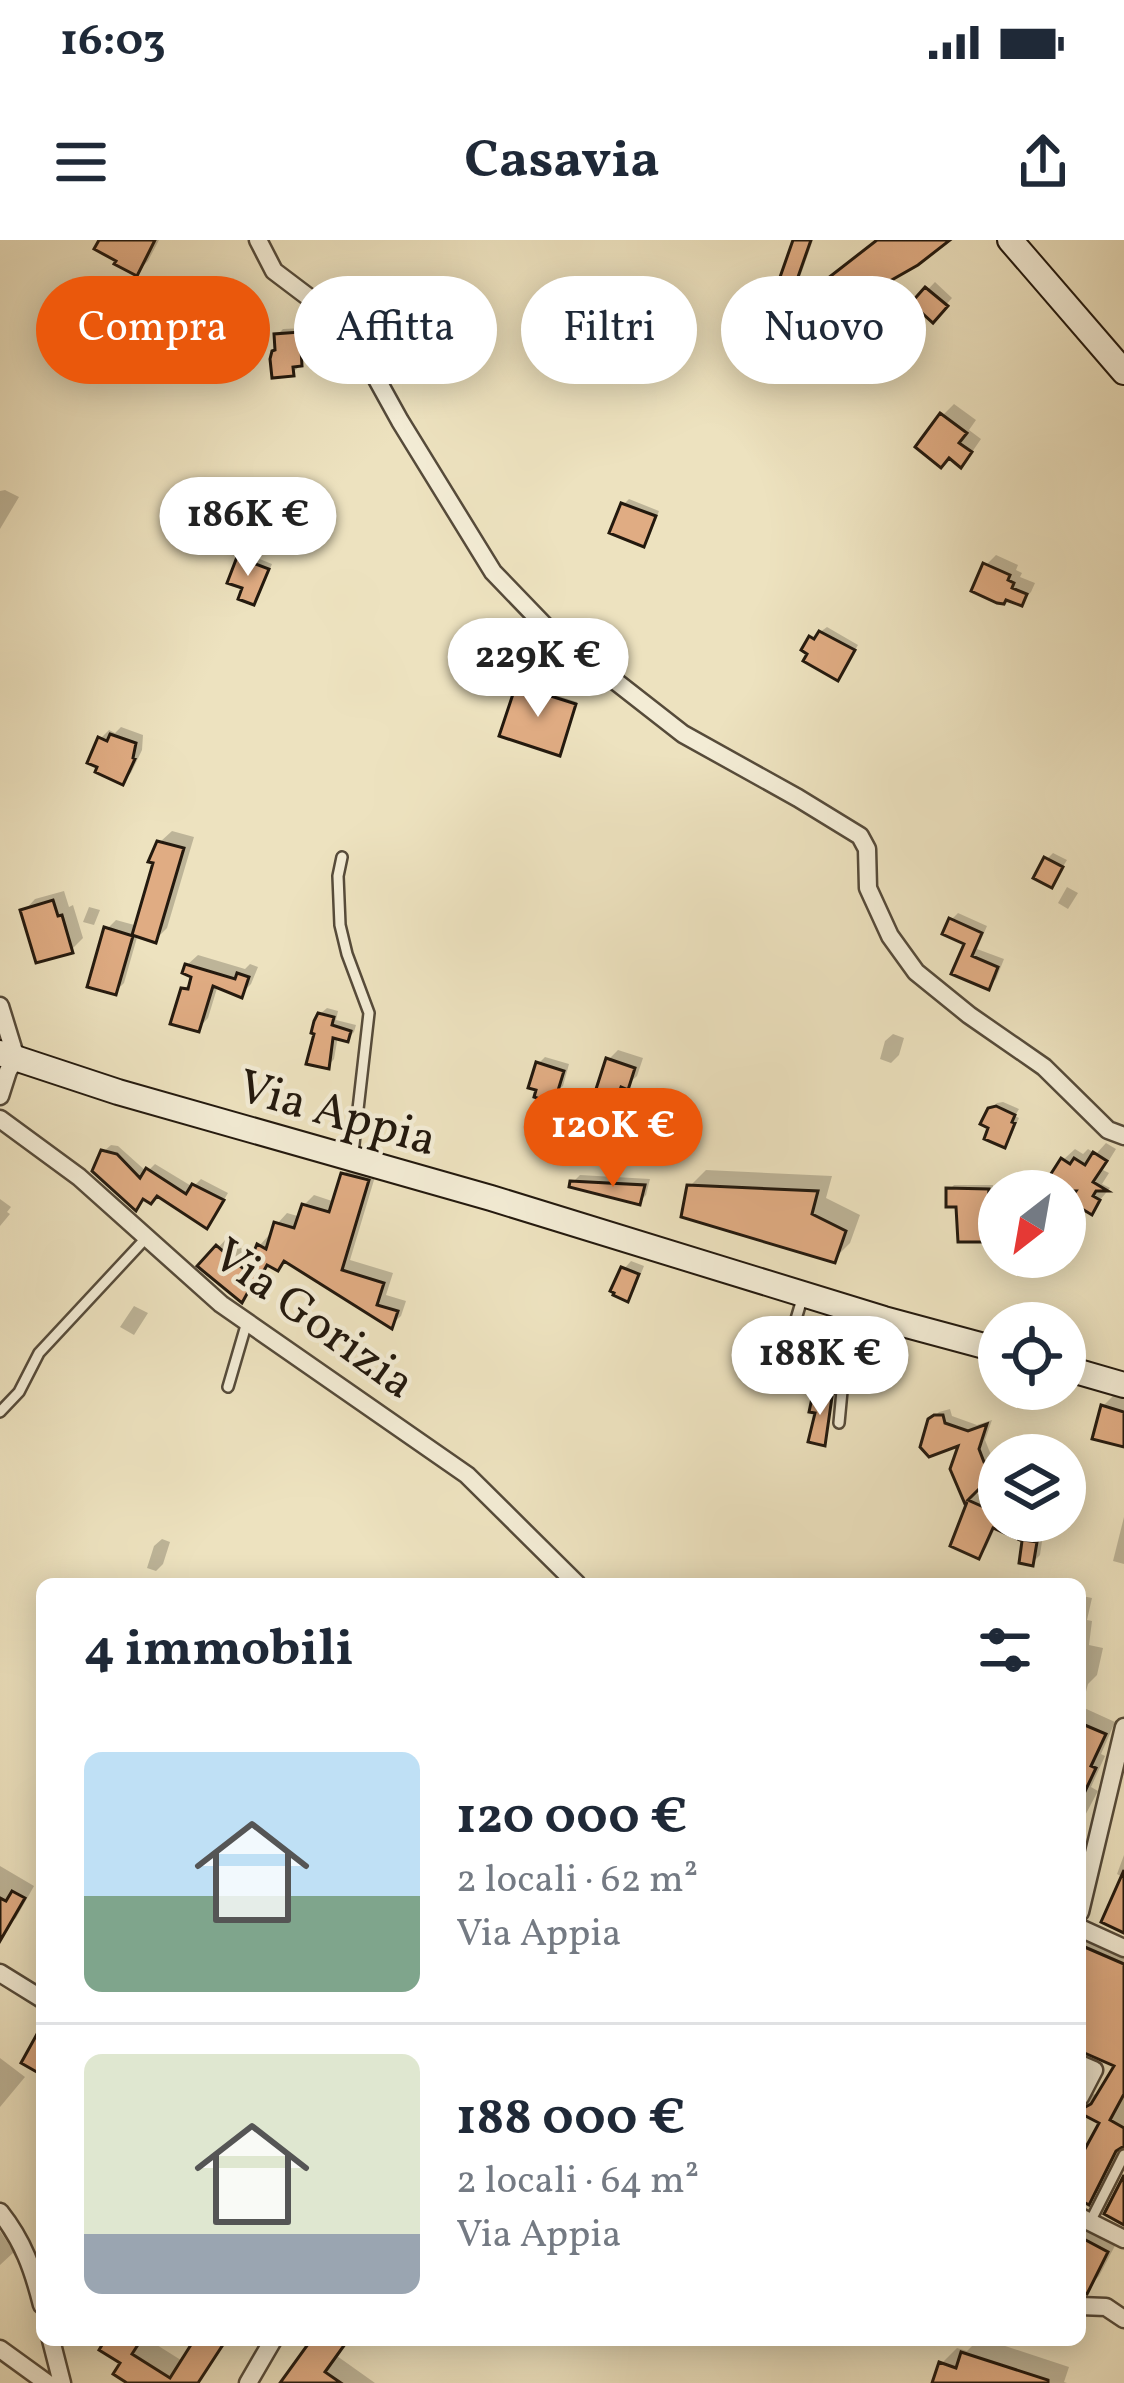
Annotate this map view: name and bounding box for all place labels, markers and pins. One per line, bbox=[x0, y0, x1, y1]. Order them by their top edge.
pin: 186K € bbox=[150, 477, 346, 579]
pin: 229K € bbox=[440, 618, 636, 720]
pin: 120K € bbox=[515, 1088, 711, 1190]
pin: 188K € bbox=[722, 1316, 918, 1418]

